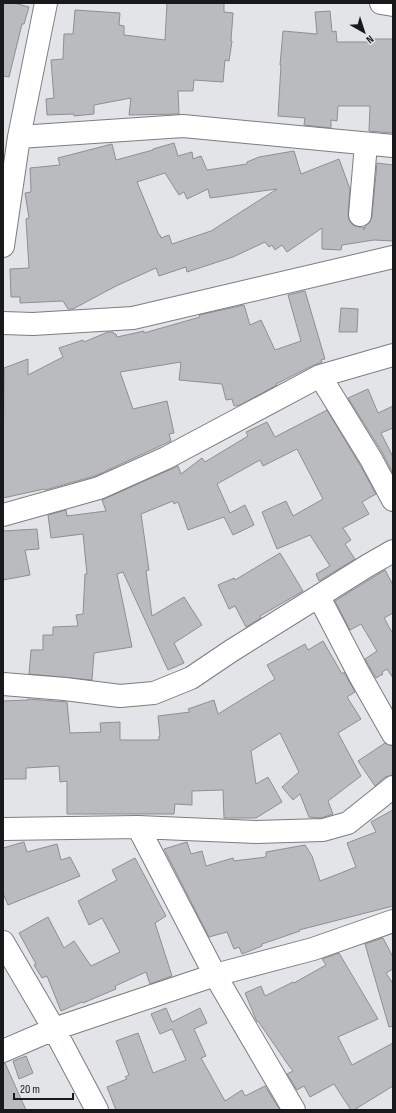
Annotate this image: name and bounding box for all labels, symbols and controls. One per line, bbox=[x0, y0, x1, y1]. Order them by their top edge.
north arrow bbox=[344, 12, 384, 52]
text: N bbox=[364, 32, 376, 46]
scale bar bbox=[14, 1075, 73, 1101]
text: 20 m bbox=[20, 1082, 40, 1097]

